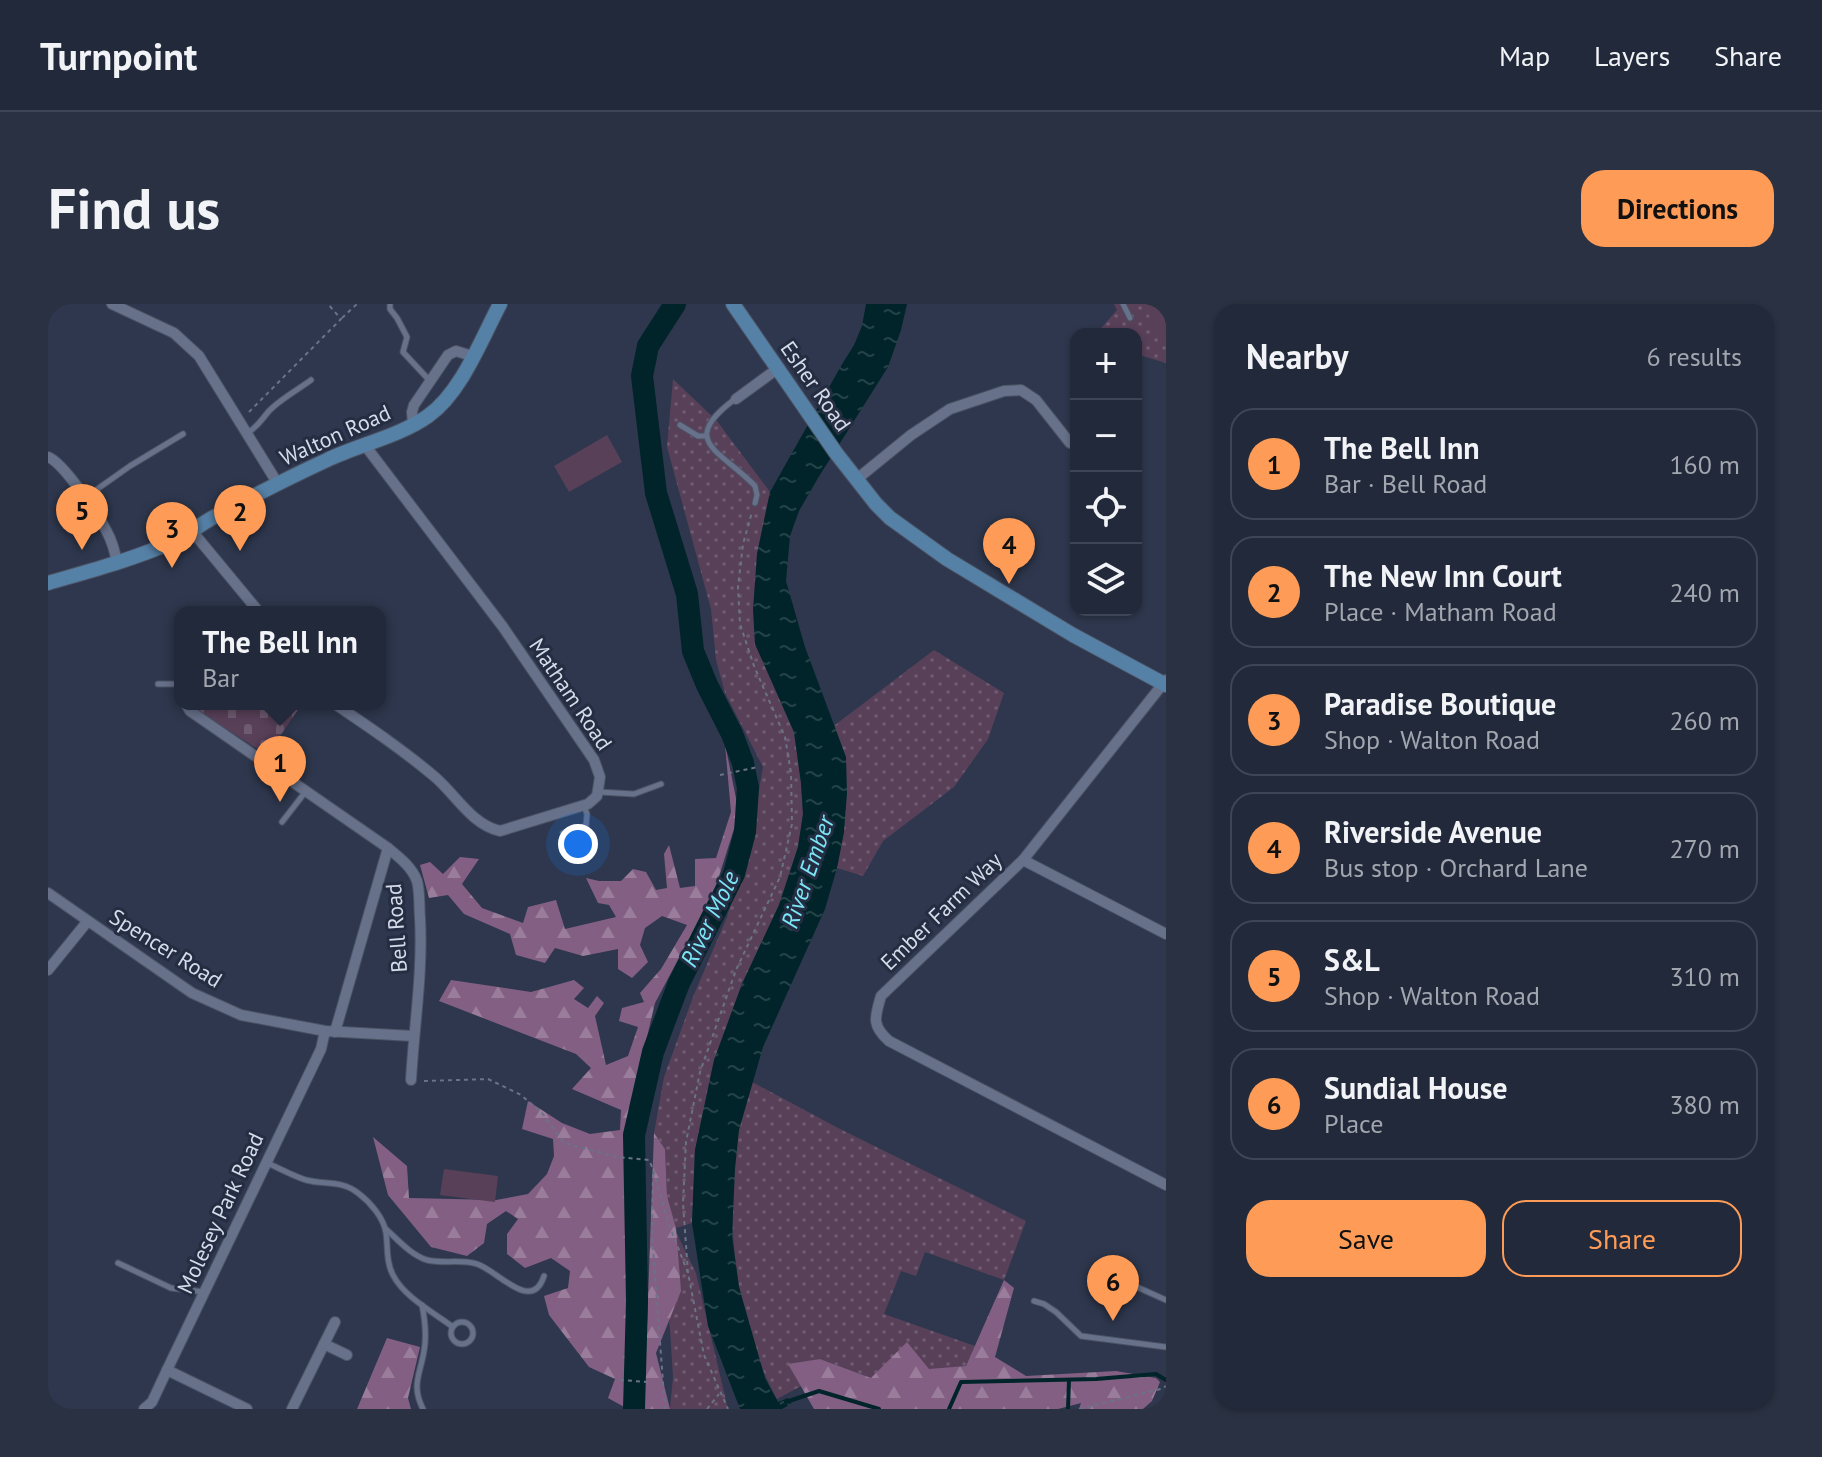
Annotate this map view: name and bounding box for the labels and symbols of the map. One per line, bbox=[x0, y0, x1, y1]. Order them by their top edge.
street label: Esher Road bbox=[775, 335, 857, 437]
street label: Walton Road bbox=[275, 398, 395, 472]
pin: 5 bbox=[56, 484, 108, 550]
pin: 2 bbox=[214, 485, 266, 551]
pin: 3 bbox=[146, 502, 198, 568]
pin: 4 bbox=[983, 518, 1035, 584]
street label: Matham Road bbox=[523, 633, 619, 755]
pin: 1 bbox=[254, 736, 306, 802]
water label: River Ember bbox=[774, 809, 842, 932]
your location bbox=[558, 824, 598, 864]
street label: Ember Farm Way bbox=[875, 846, 1008, 976]
water label: River Mole bbox=[673, 866, 746, 972]
street label: Bell Road bbox=[379, 882, 413, 974]
street label: Spencer Road bbox=[105, 902, 227, 994]
street label: Molesey Park Road bbox=[170, 1128, 270, 1298]
pin: 6 bbox=[1087, 1255, 1139, 1321]

